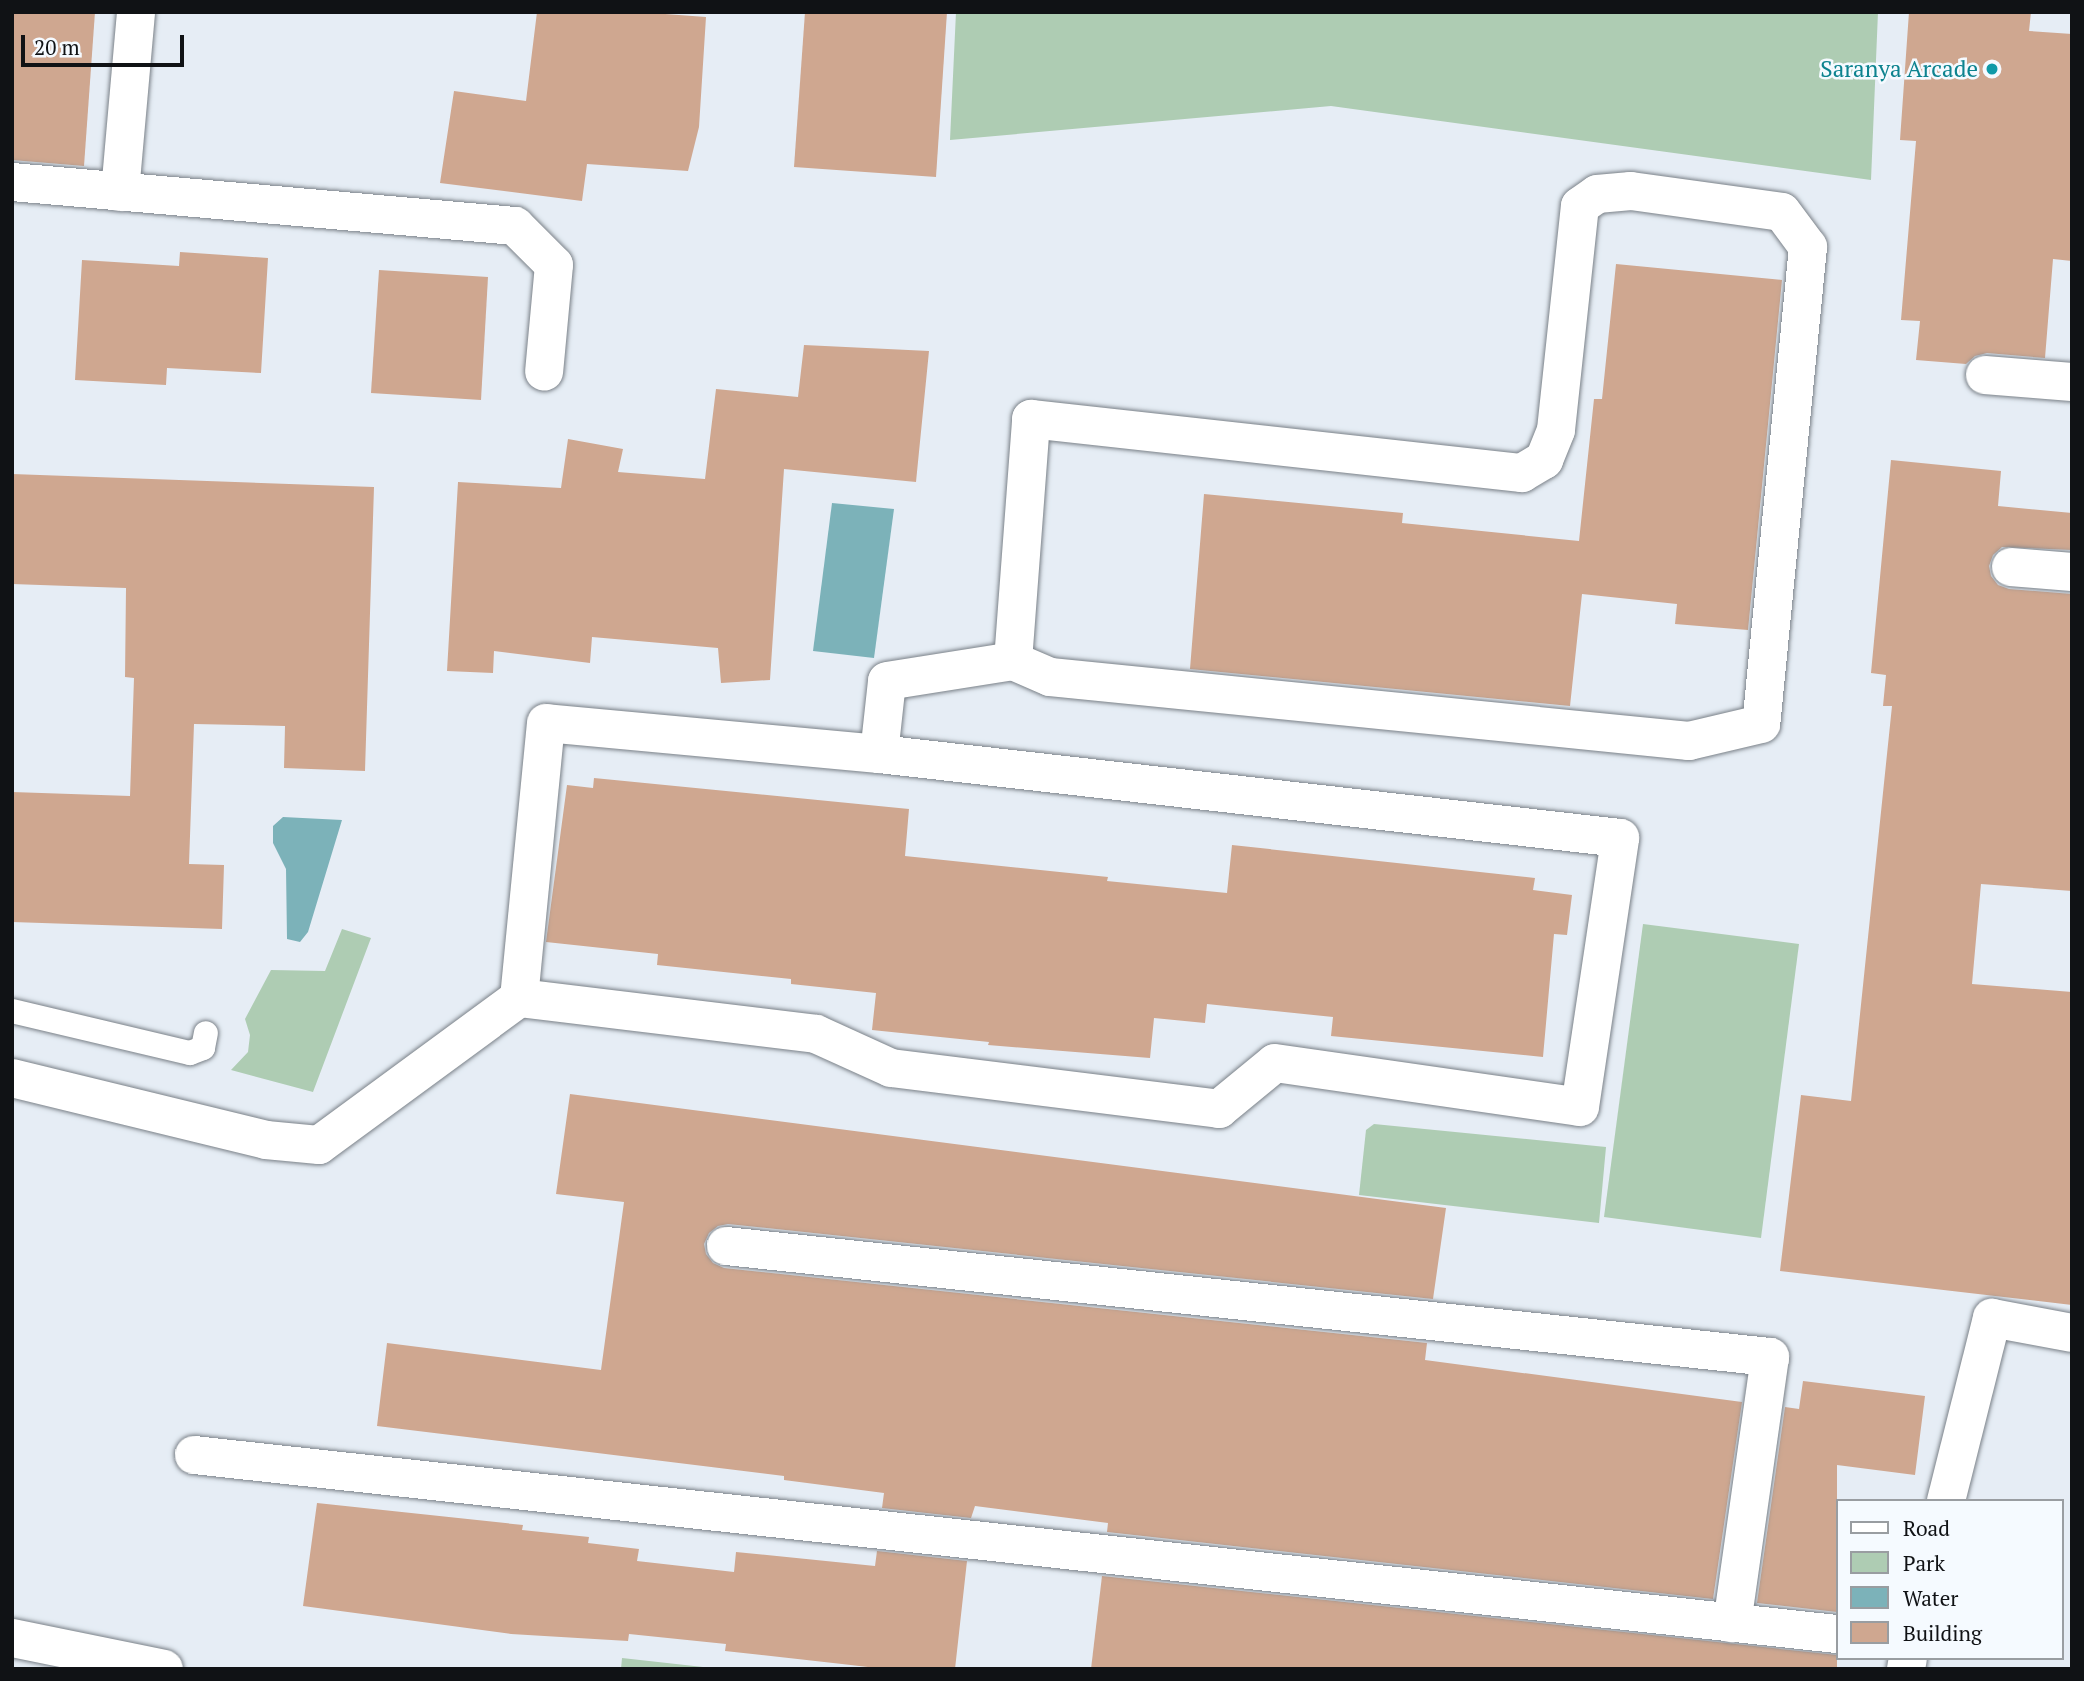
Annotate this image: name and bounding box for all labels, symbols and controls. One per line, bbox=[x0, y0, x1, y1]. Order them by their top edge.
scale bar bbox=[24, 21, 187, 65]
text: 20 m bbox=[34, 33, 80, 61]
place label: Saranya Arcade bbox=[1820, 55, 1978, 83]
marker: Saranya Arcade bbox=[1984, 61, 2000, 77]
legend bbox=[1836, 1499, 2063, 1660]
text: Road bbox=[1903, 1514, 1950, 1542]
text: Park bbox=[1903, 1549, 1945, 1577]
text: Water bbox=[1903, 1584, 1958, 1612]
text: Building bbox=[1903, 1619, 1982, 1647]

